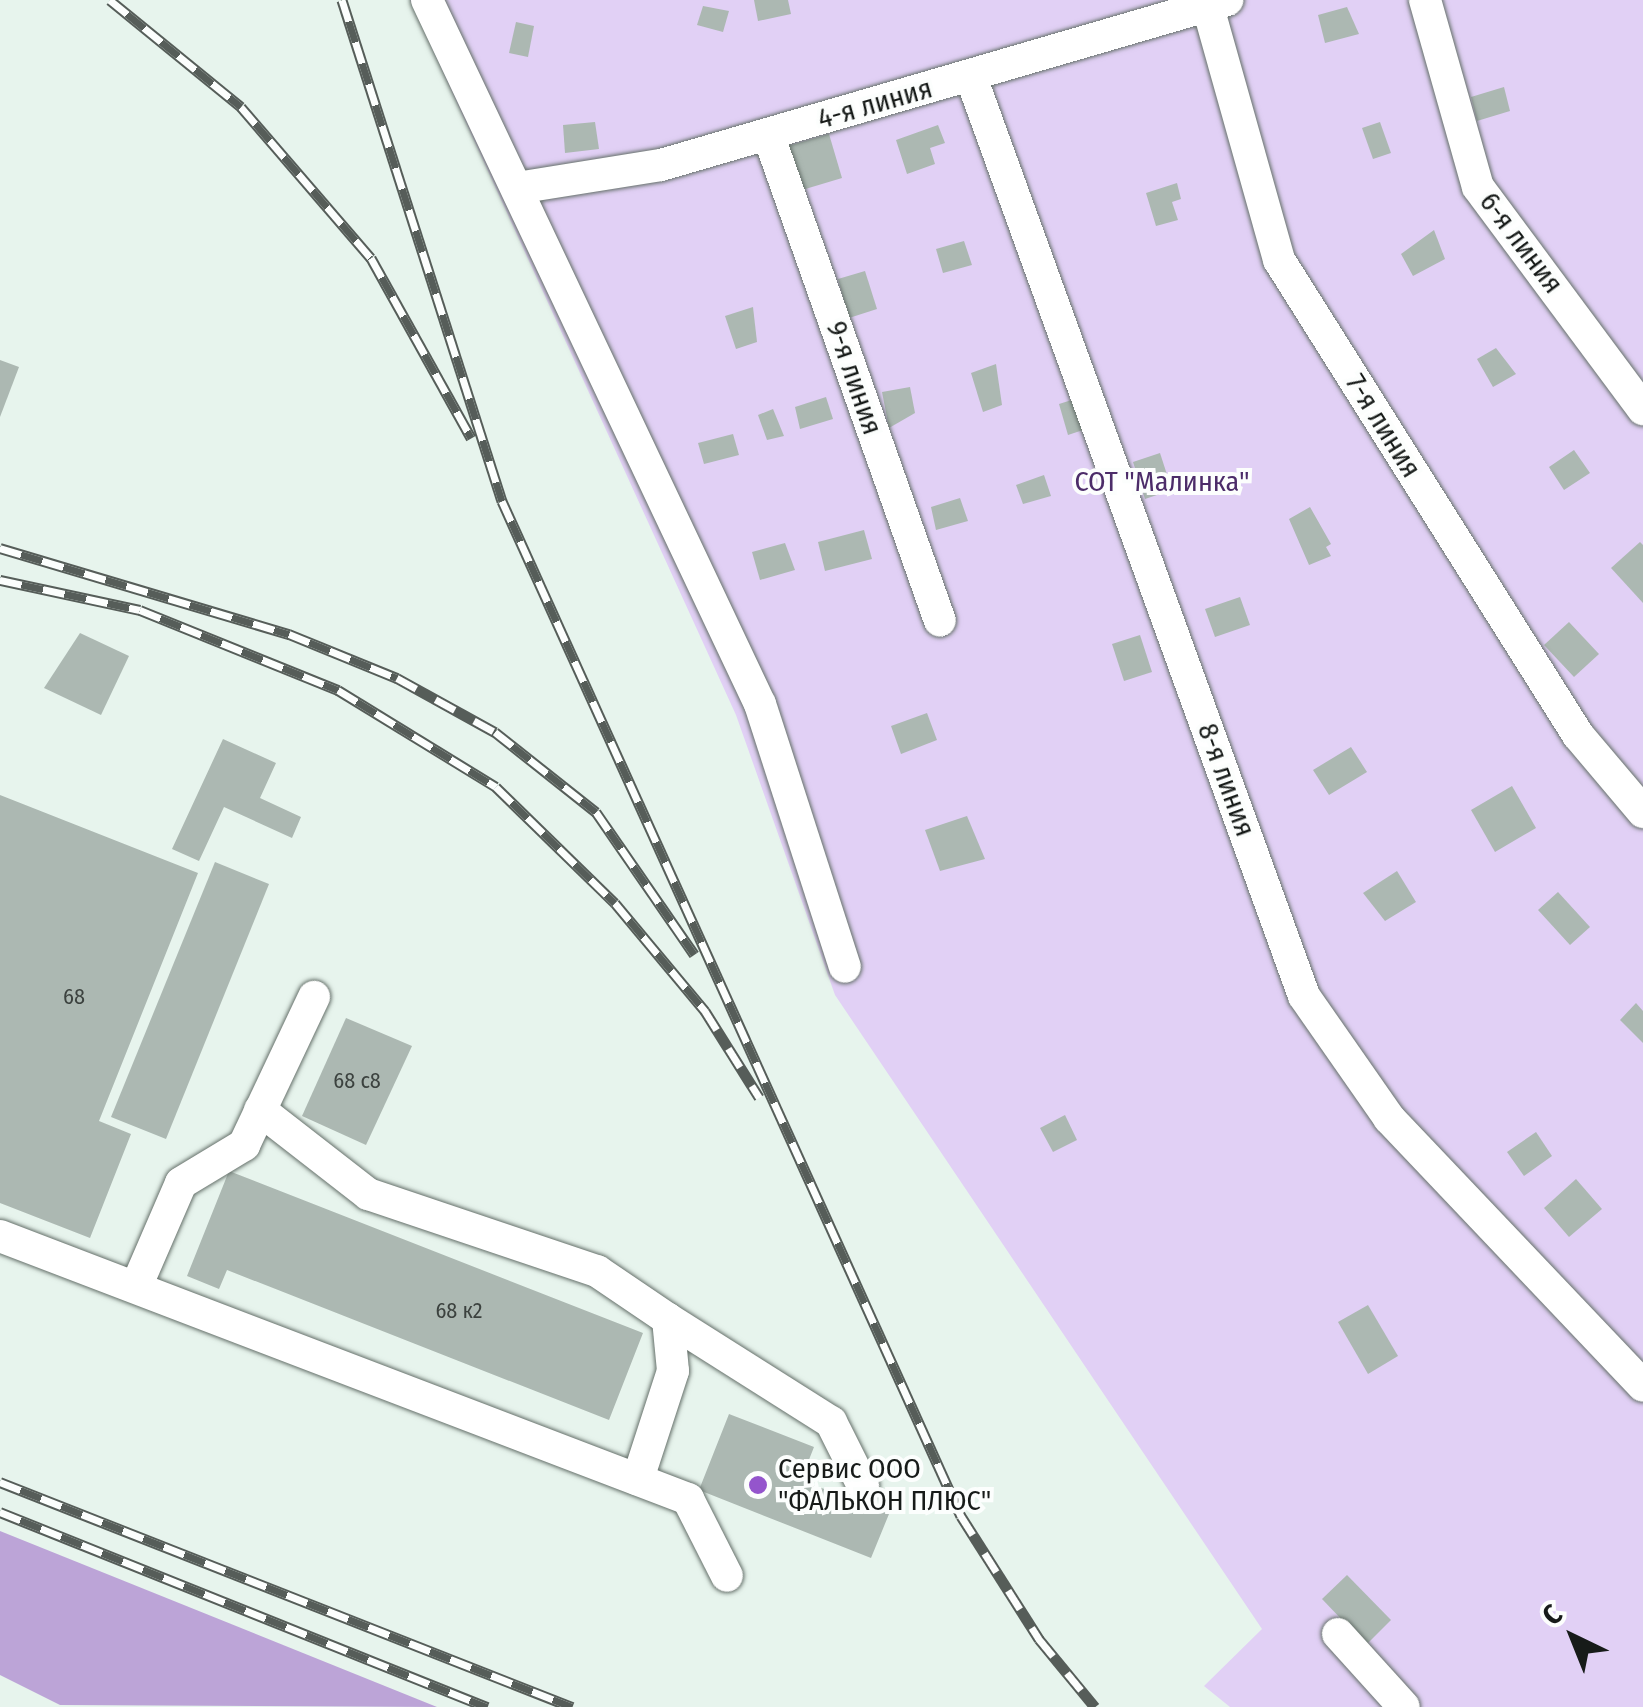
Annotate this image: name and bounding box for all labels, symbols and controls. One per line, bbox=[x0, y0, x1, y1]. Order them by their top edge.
street label: 4-я линия bbox=[814, 72, 936, 136]
street label: 6-я линия bbox=[1472, 186, 1570, 300]
street label: 9-я линия bbox=[819, 317, 889, 439]
street label: 7-я линия bbox=[1338, 368, 1428, 484]
park label: СОТ "Малинка" bbox=[1074, 465, 1250, 499]
street label: 8-я линия bbox=[1190, 719, 1262, 841]
house number: 68 bbox=[63, 984, 85, 1010]
house number: 68 с8 bbox=[333, 1068, 381, 1094]
house number: 68 к2 bbox=[435, 1298, 483, 1324]
place label: Сервис ООО "ФАЛЬКОН ПЛЮС" bbox=[778, 1452, 991, 1518]
marker: Сервис ООО "ФАЛЬКОН ПЛЮС" bbox=[747, 1474, 769, 1496]
north arrow bbox=[1523, 1587, 1623, 1687]
text: С bbox=[1536, 1598, 1569, 1632]

